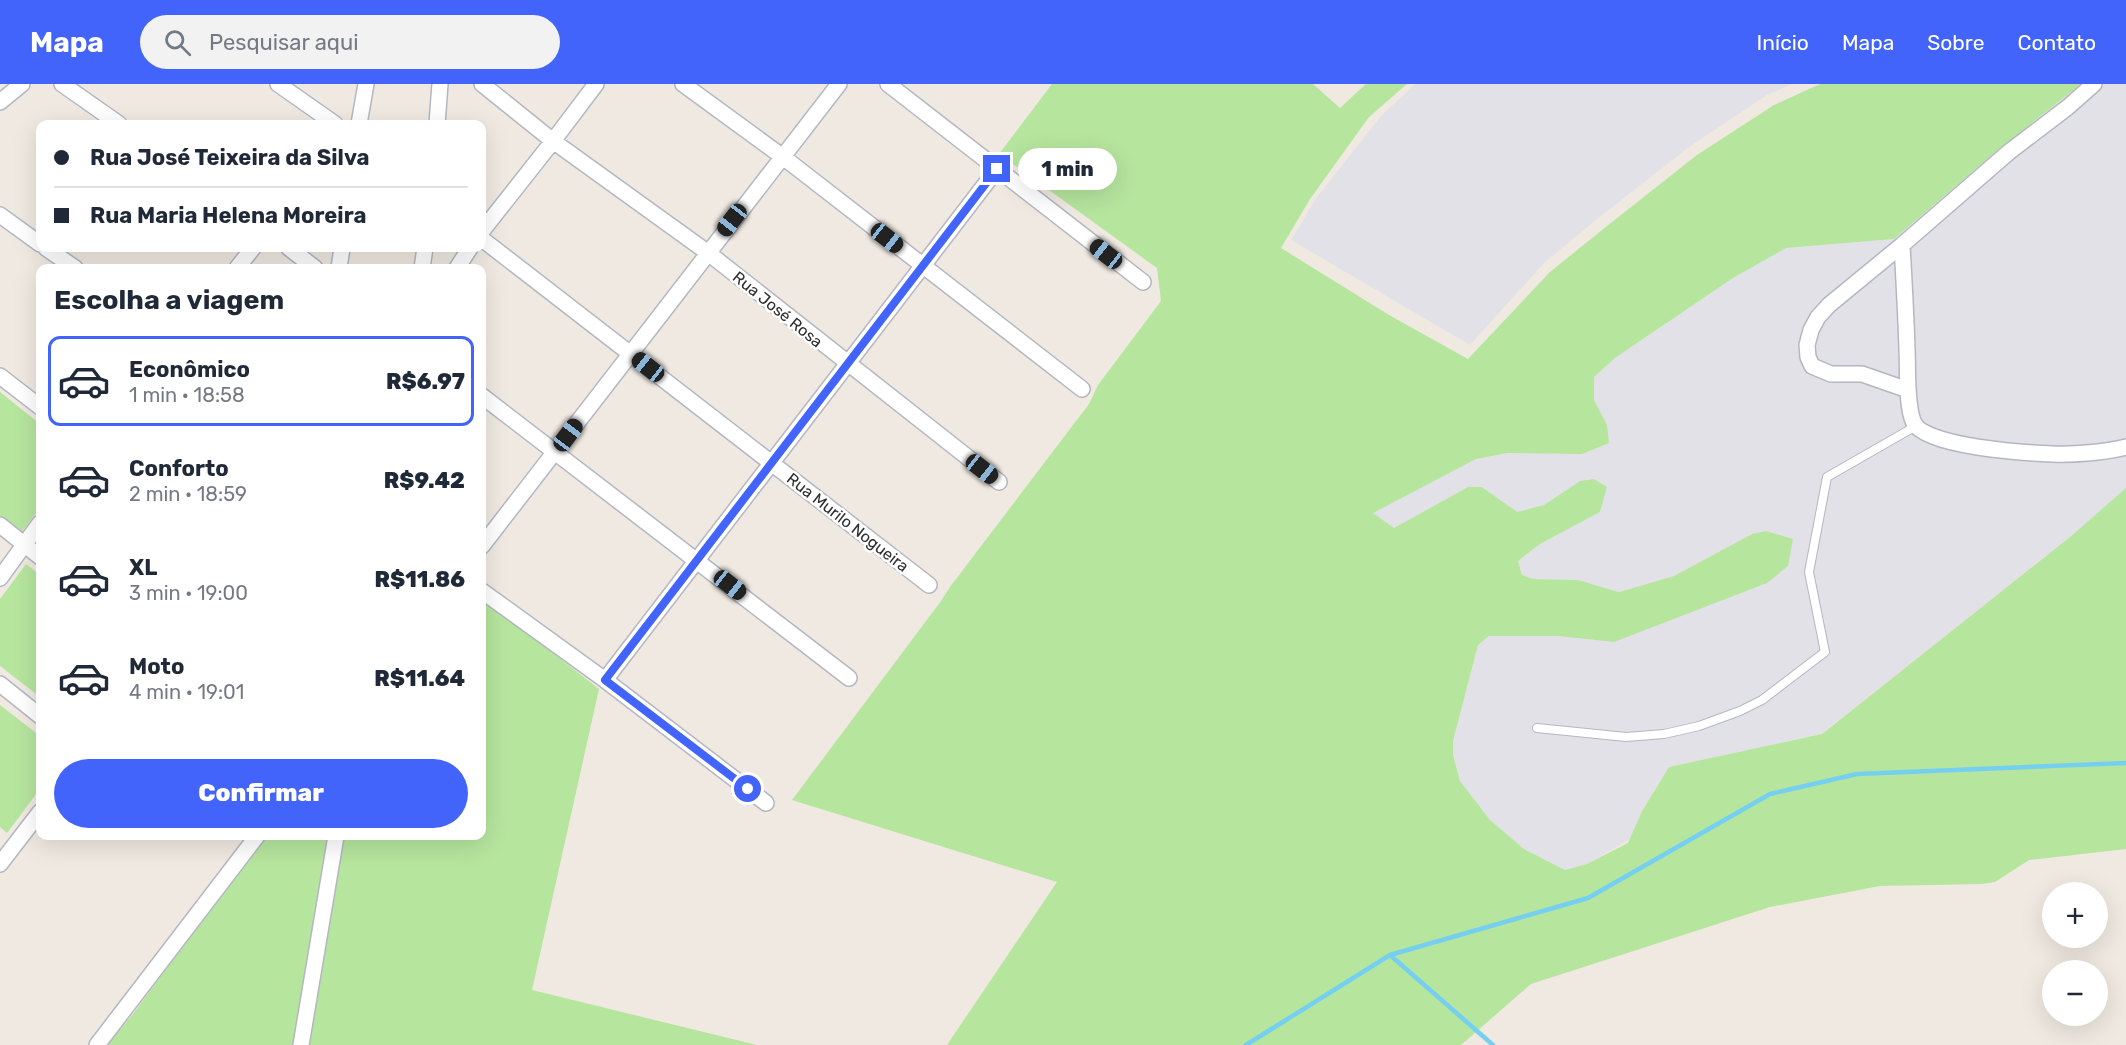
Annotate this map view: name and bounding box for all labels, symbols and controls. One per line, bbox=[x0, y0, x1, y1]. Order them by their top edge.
search box bbox=[140, 15, 560, 69]
text: Mapa bbox=[30, 26, 104, 59]
icon: search bbox=[161, 26, 194, 59]
text: Pesquisar aqui bbox=[209, 29, 359, 56]
text: Início bbox=[1757, 30, 1809, 55]
text: Mapa bbox=[1842, 30, 1894, 55]
text: Sobre bbox=[1927, 30, 1984, 55]
text: Contato bbox=[2017, 30, 2096, 55]
text: Rua José Teixeira da Silva bbox=[90, 144, 369, 171]
callout: 1 min bbox=[1018, 148, 1117, 190]
route end bbox=[983, 155, 1010, 182]
text: 1 min bbox=[1041, 157, 1094, 181]
car bbox=[714, 200, 750, 240]
text: Rua Maria Helena Moreira bbox=[90, 202, 366, 229]
car bbox=[867, 220, 907, 256]
car bbox=[1086, 236, 1126, 272]
street label: Rua José Rosa bbox=[729, 267, 826, 351]
text: Escolha a viagem bbox=[54, 284, 284, 316]
car bbox=[628, 349, 668, 385]
icon: car bbox=[57, 354, 111, 408]
text: Econômico bbox=[129, 356, 250, 383]
text: R$6.97 bbox=[386, 368, 465, 395]
text: 1 min · 18:58 bbox=[129, 383, 245, 407]
car bbox=[550, 415, 586, 455]
car bbox=[962, 451, 1002, 487]
icon: car bbox=[57, 453, 111, 507]
text: Conforto bbox=[129, 455, 229, 482]
text: R$9.42 bbox=[384, 467, 465, 494]
street label: Rua Murilo Nogueira bbox=[783, 469, 912, 576]
text: 2 min · 18:59 bbox=[129, 482, 247, 506]
icon: car bbox=[57, 552, 111, 606]
text: XL bbox=[129, 554, 157, 581]
text: R$11.86 bbox=[375, 566, 465, 593]
car bbox=[710, 567, 750, 603]
text: 3 min · 19:00 bbox=[129, 581, 248, 605]
icon: car bbox=[57, 651, 111, 705]
text: Moto bbox=[129, 653, 184, 680]
text: R$11.64 bbox=[374, 665, 465, 692]
text: 4 min · 19:01 bbox=[129, 680, 244, 704]
button: Confirmar bbox=[54, 759, 468, 828]
route start bbox=[734, 775, 761, 802]
map controls bbox=[2042, 882, 2108, 1026]
button: + bbox=[2042, 882, 2108, 948]
button: − bbox=[2042, 960, 2108, 1026]

